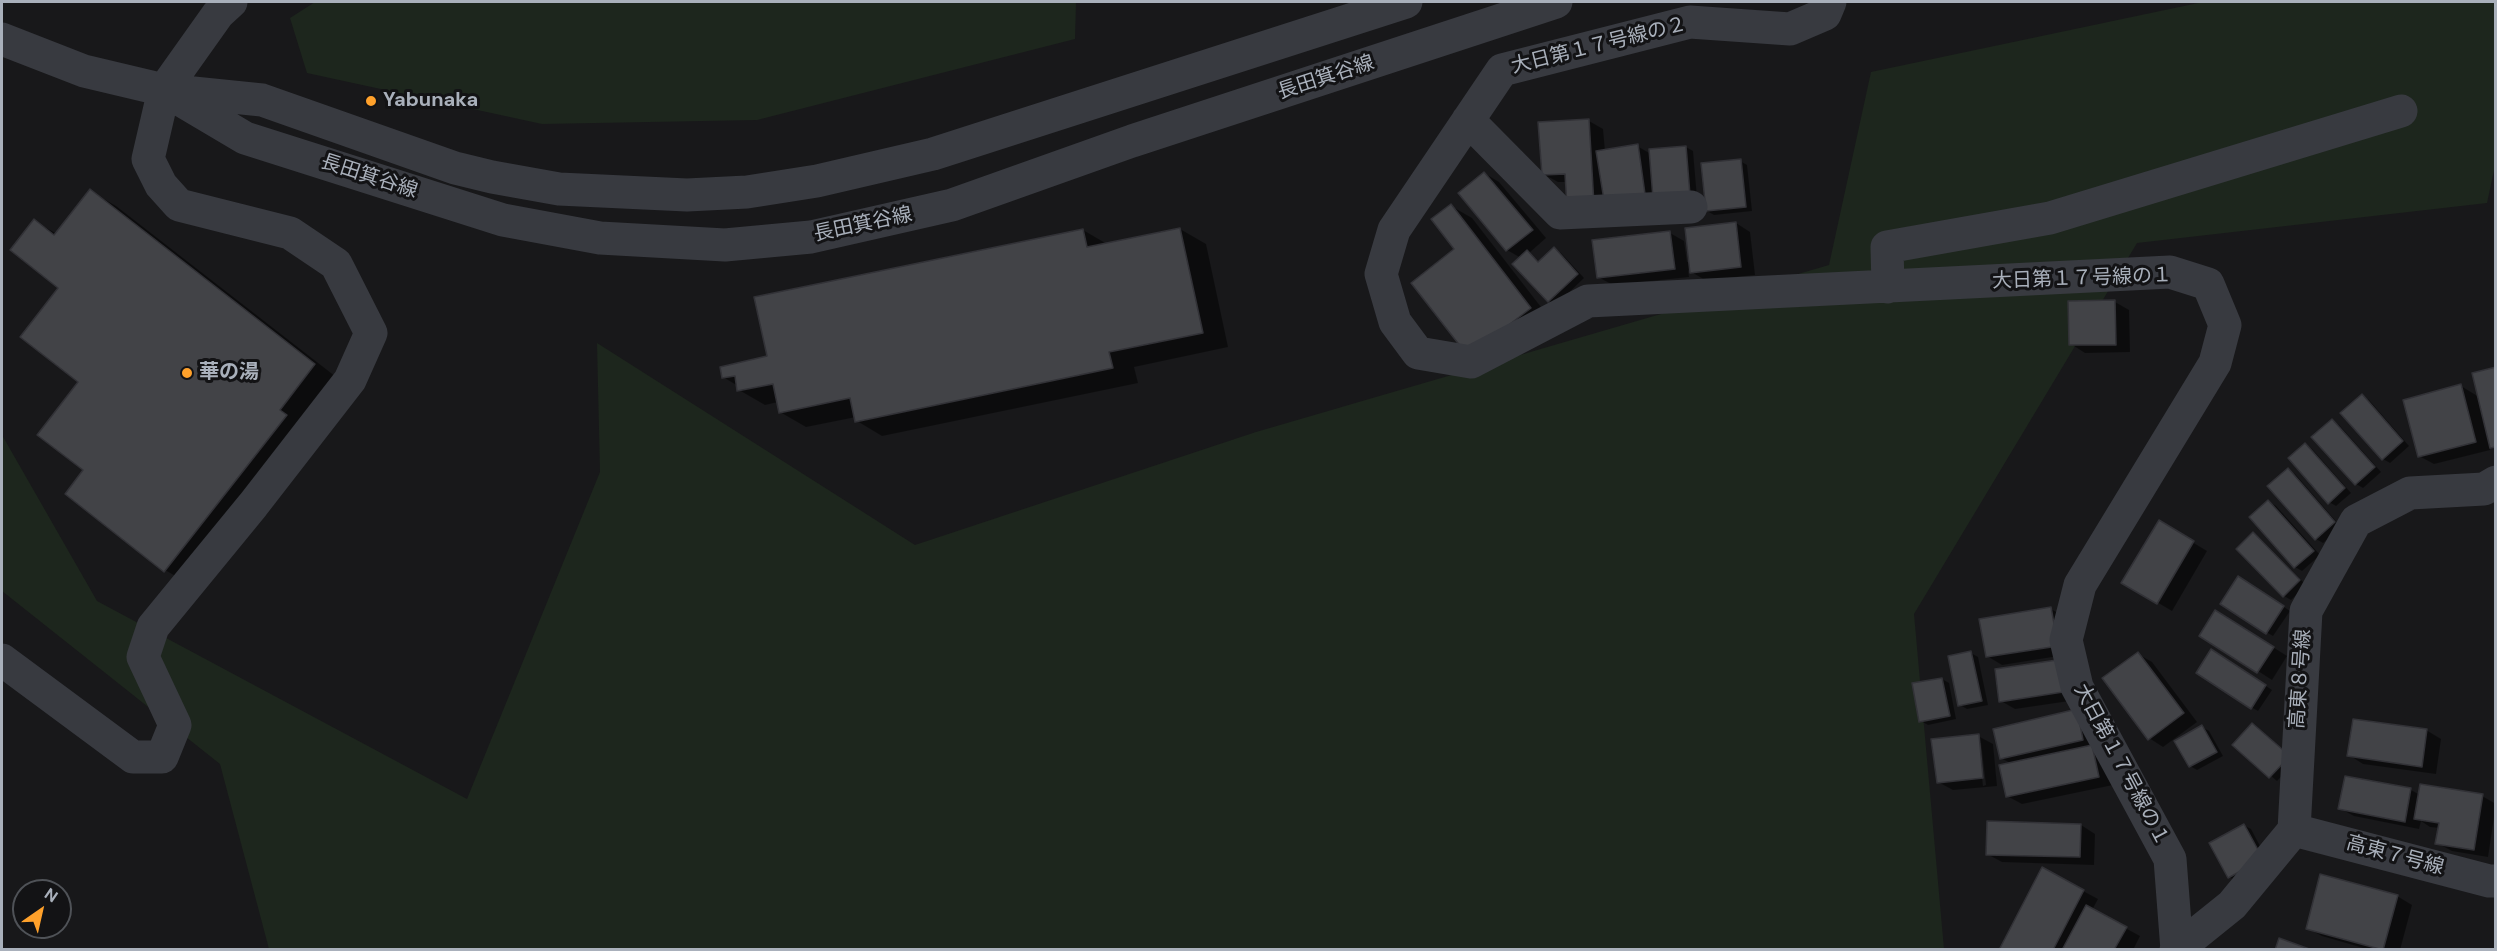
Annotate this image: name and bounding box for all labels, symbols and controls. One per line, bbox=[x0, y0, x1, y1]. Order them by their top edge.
street label: 大日第１７号線の２ bbox=[1509, 13, 1689, 79]
street label: 長田箕谷線 bbox=[1275, 51, 1377, 105]
place label: Yabunaka bbox=[383, 89, 478, 113]
marker: Yabunaka bbox=[364, 94, 378, 108]
street label: 長田箕谷線 bbox=[318, 150, 420, 204]
street label: 長田箕谷線 bbox=[812, 203, 914, 247]
street label: 大日第１７号線の１ bbox=[1992, 264, 2172, 294]
place label: 華の湯 bbox=[199, 361, 259, 385]
marker: 華の湯 bbox=[180, 366, 194, 380]
street label: 高東８号線 bbox=[2286, 628, 2316, 730]
street label: 大日第１７号線の１ bbox=[2068, 680, 2174, 850]
street label: 高東７号線 bbox=[2344, 831, 2446, 881]
north arrow bbox=[12, 879, 72, 939]
text: N bbox=[41, 883, 62, 907]

